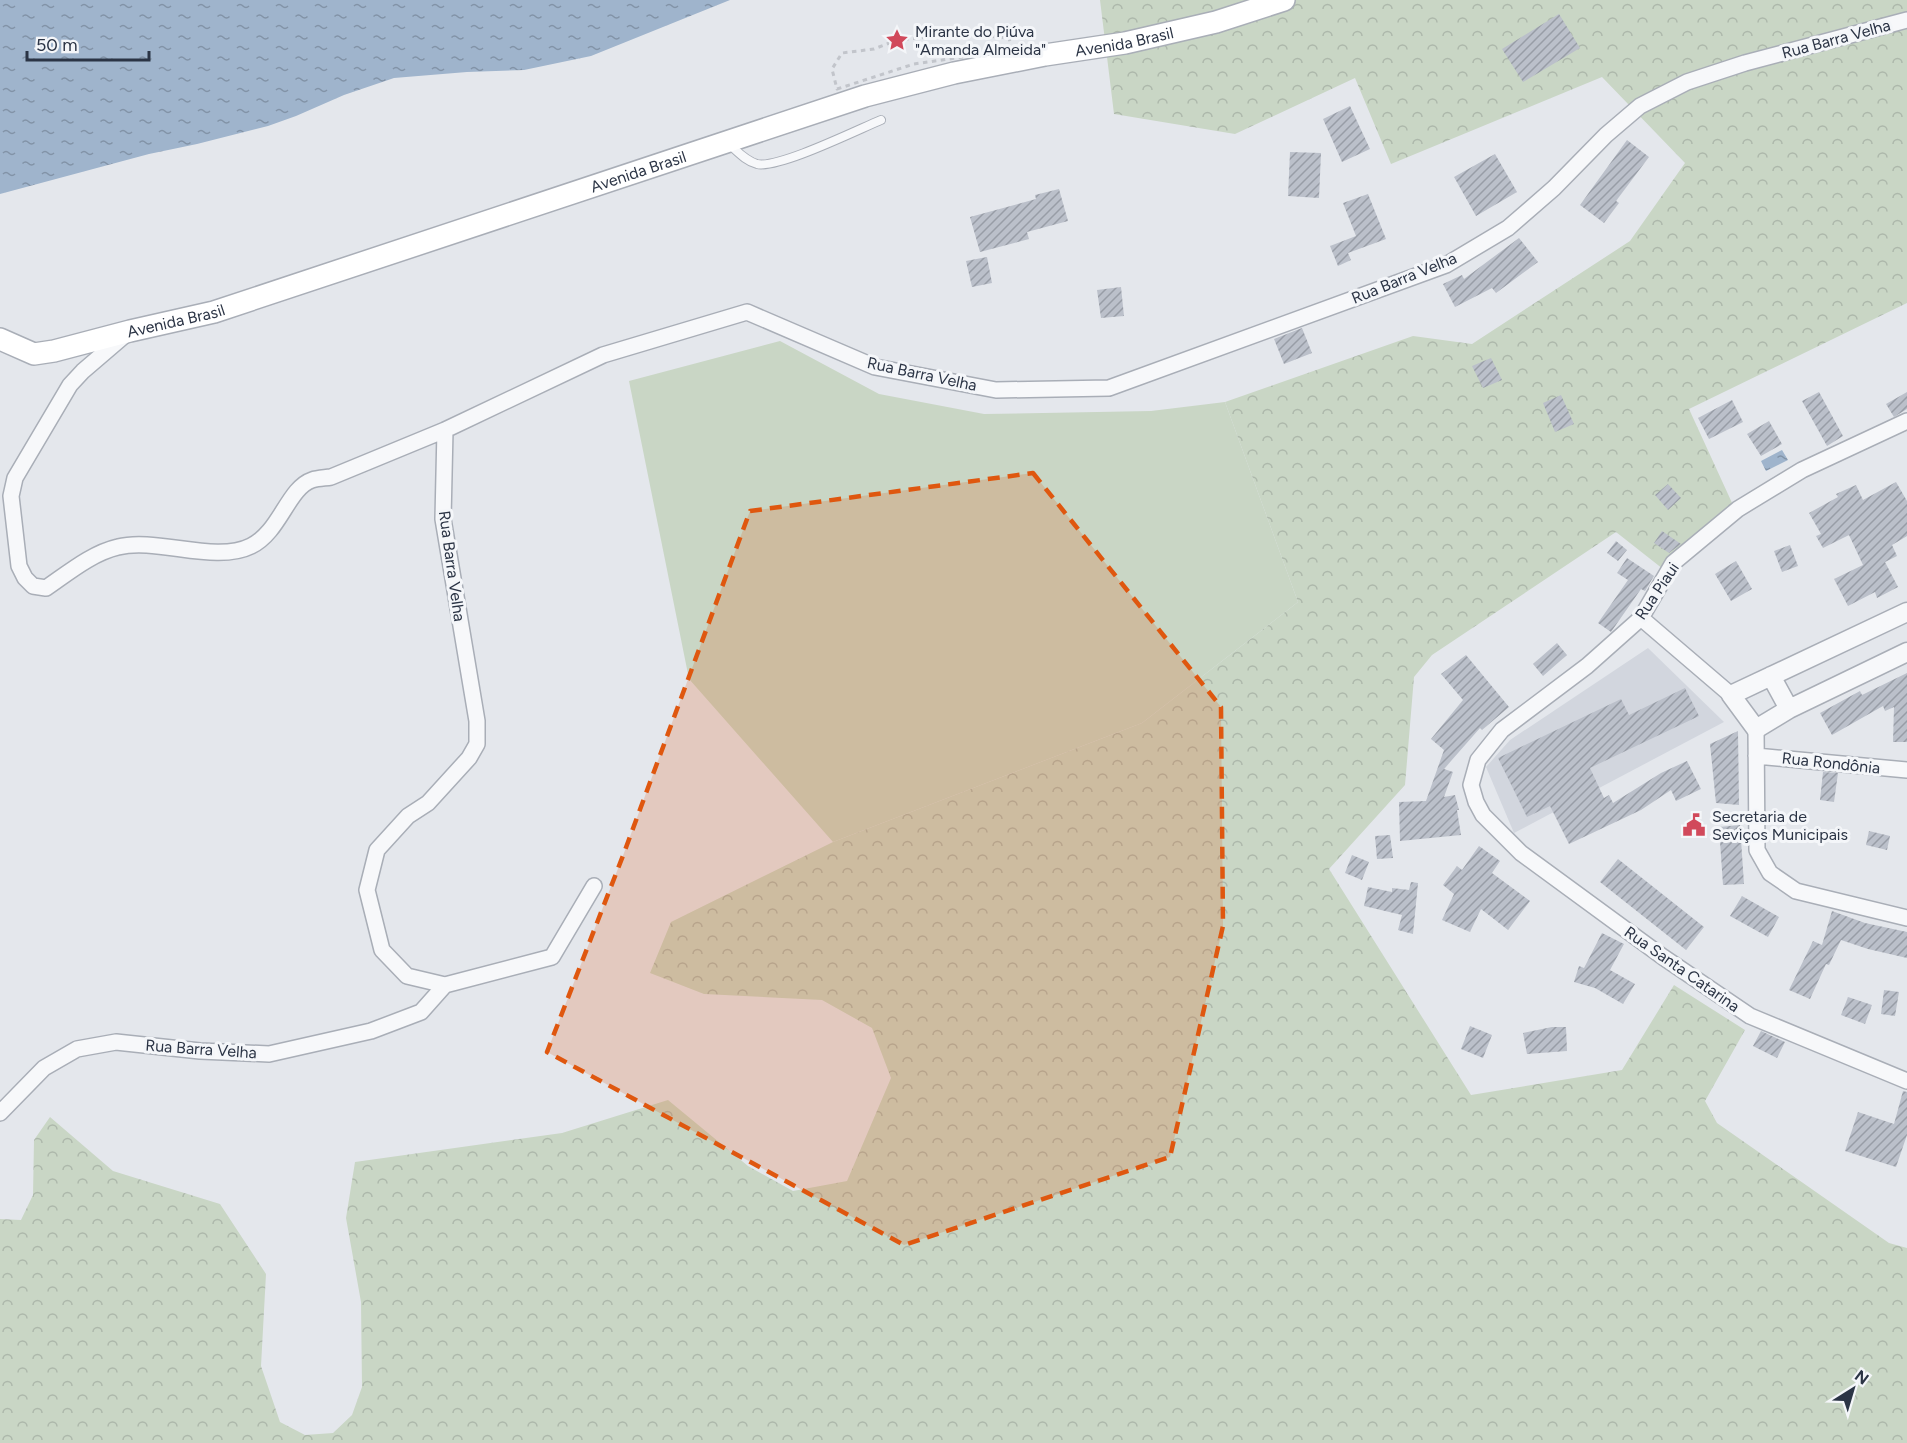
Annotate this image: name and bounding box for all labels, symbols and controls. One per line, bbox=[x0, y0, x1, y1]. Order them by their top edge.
street label: Rua Barra Velha bbox=[1780, 15, 1892, 63]
place label: Mirante do Piúva "Amanda Almeida" bbox=[915, 22, 1046, 59]
street label: Avenida Brasil bbox=[1074, 23, 1175, 60]
scale bar bbox=[27, 24, 148, 62]
place icon: Mirante do Piúva "Amanda Almeida" bbox=[884, 27, 910, 53]
text: 50 m bbox=[36, 34, 78, 56]
street label: Avenida Brasil bbox=[588, 147, 689, 196]
street label: Rua Barra Velha bbox=[1349, 248, 1459, 308]
street label: Avenida Brasil bbox=[125, 300, 227, 341]
street label: Rua Barra Velha bbox=[865, 353, 979, 395]
street label: Rua Barra Velha bbox=[435, 509, 469, 623]
street label: Rua Piaui bbox=[1631, 559, 1683, 623]
street label: Rua Rondônia bbox=[1781, 748, 1881, 778]
place label: Secretaria de Seviços Municipais bbox=[1712, 807, 1848, 844]
public building icon: Secretaria de Seviços Municipais bbox=[1681, 812, 1707, 838]
street label: Rua Santa Catarina bbox=[1621, 922, 1743, 1016]
street label: Rua Barra Velha bbox=[145, 1036, 257, 1062]
north arrow bbox=[1823, 1359, 1883, 1419]
text: N bbox=[1851, 1366, 1872, 1389]

